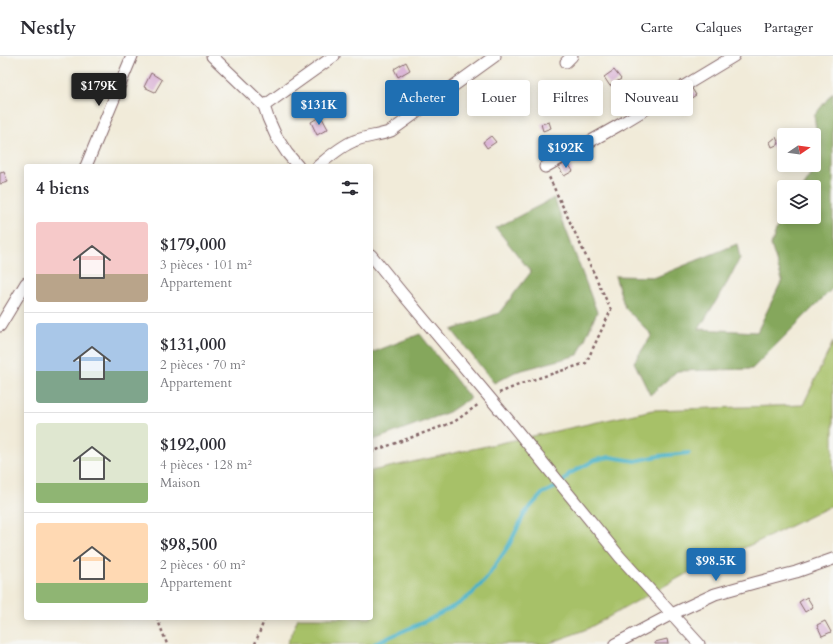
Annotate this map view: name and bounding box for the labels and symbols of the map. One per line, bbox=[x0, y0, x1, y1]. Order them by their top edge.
pin: $179K bbox=[71, 73, 127, 107]
pin: $131K bbox=[291, 92, 347, 126]
north arrow bbox=[777, 128, 821, 172]
pin: $192K bbox=[538, 135, 594, 169]
pin: $98.5K bbox=[683, 548, 749, 582]

